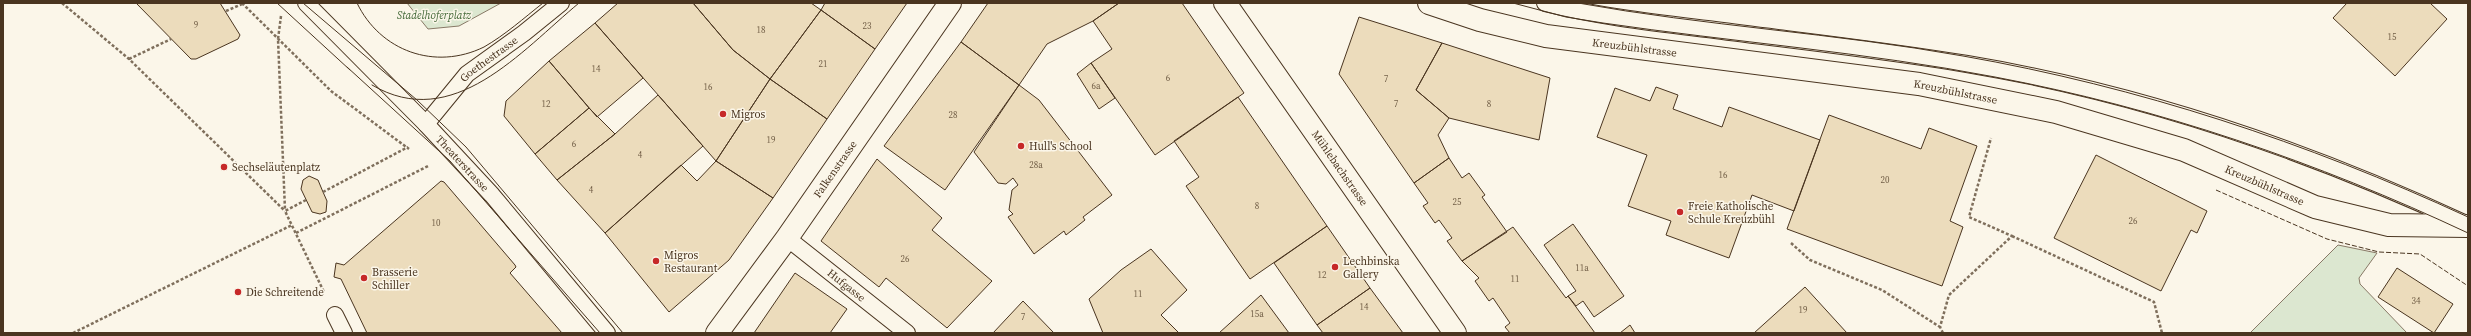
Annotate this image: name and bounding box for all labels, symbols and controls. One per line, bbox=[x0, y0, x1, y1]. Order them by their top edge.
park label: Stadelhoferplatz bbox=[397, 8, 472, 23]
house number: 9 bbox=[194, 19, 199, 31]
house number: 23 bbox=[862, 20, 872, 32]
house number: 18 bbox=[756, 24, 766, 36]
house number: 15 bbox=[2387, 31, 2397, 43]
street label: Goethestrasse bbox=[456, 32, 521, 85]
street label: Kreuzbühlstrasse bbox=[1591, 35, 1678, 60]
house number: 21 bbox=[818, 58, 828, 70]
house number: 14 bbox=[591, 63, 601, 75]
house number: 6 bbox=[1166, 72, 1171, 84]
house number: 7 bbox=[1384, 73, 1389, 85]
street label: Kreuzbühlstrasse bbox=[1913, 76, 1999, 107]
house number: 6a bbox=[1091, 80, 1101, 92]
house number: 16 bbox=[703, 81, 713, 93]
house number: 12 bbox=[541, 98, 551, 110]
house number: 7 bbox=[1394, 98, 1399, 110]
house number: 8 bbox=[1487, 98, 1492, 110]
place label: Migros bbox=[731, 107, 765, 122]
marker: Migros bbox=[718, 109, 728, 119]
house number: 28 bbox=[948, 109, 958, 121]
street label: Mühlebachstrasse bbox=[1308, 127, 1372, 209]
street label: Theaterstrasse bbox=[433, 132, 493, 195]
house number: 19 bbox=[766, 134, 776, 146]
street label: Falkenstrasse bbox=[810, 137, 860, 201]
house number: 6 bbox=[572, 138, 577, 150]
place label: Hull's School bbox=[1029, 139, 1092, 154]
marker: Hull's School bbox=[1016, 141, 1026, 151]
house number: 4 bbox=[638, 149, 643, 161]
house number: 28a bbox=[1029, 159, 1043, 171]
place label: Sechseläutenplatz bbox=[232, 160, 320, 175]
street label: Kreuzbühlstrasse bbox=[2223, 161, 2307, 209]
marker: Sechseläutenplatz bbox=[219, 162, 229, 172]
house number: 16 bbox=[1718, 169, 1728, 181]
house number: 20 bbox=[1880, 174, 1890, 186]
house number: 4 bbox=[589, 184, 594, 196]
house number: 25 bbox=[1452, 196, 1462, 208]
place label: Freie Katholische Schule Kreuzbühl bbox=[1688, 199, 1775, 227]
house number: 8 bbox=[1255, 200, 1260, 212]
marker: Freie Katholische Schule Kreuzbühl bbox=[1675, 207, 1685, 217]
house number: 26 bbox=[2128, 215, 2138, 227]
house number: 10 bbox=[431, 217, 441, 229]
place label: Migros Restaurant bbox=[664, 248, 718, 276]
house number: 26 bbox=[900, 253, 910, 265]
place label: Lechbinska Gallery bbox=[1343, 254, 1400, 282]
marker: Migros Restaurant bbox=[651, 256, 661, 266]
marker: Lechbinska Gallery bbox=[1330, 262, 1340, 272]
house number: 11a bbox=[1575, 262, 1589, 274]
place label: Brasserie Schiller bbox=[372, 265, 418, 293]
street label: Hufgasse bbox=[824, 265, 869, 305]
house number: 12 bbox=[1317, 269, 1327, 281]
marker: Brasserie Schiller bbox=[359, 273, 369, 283]
house number: 11 bbox=[1510, 273, 1520, 285]
place label: Die Schreitende bbox=[246, 285, 324, 300]
marker: Die Schreitende bbox=[233, 287, 243, 297]
house number: 11 bbox=[1133, 288, 1143, 300]
house number: 34 bbox=[2411, 295, 2421, 307]
house number: 14 bbox=[1359, 301, 1369, 313]
house number: 19 bbox=[1798, 304, 1808, 316]
house number: 15a bbox=[1250, 308, 1264, 320]
house number: 7 bbox=[1021, 311, 1026, 323]

